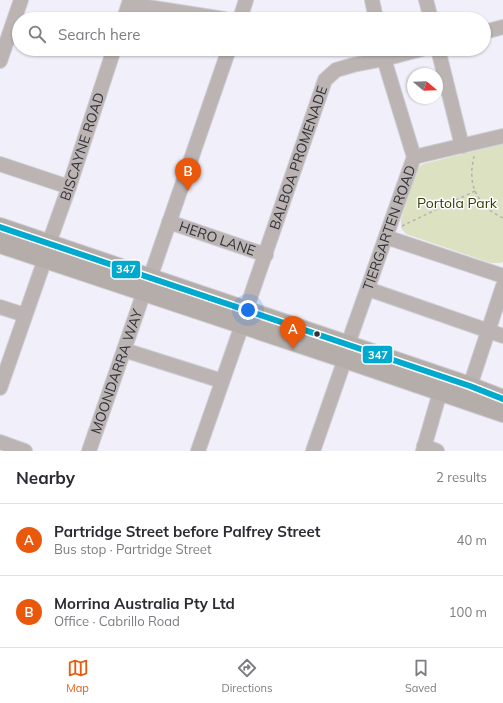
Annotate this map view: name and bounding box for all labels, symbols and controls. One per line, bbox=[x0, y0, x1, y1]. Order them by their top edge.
search box bbox=[12, 12, 491, 56]
icon: search bbox=[26, 23, 48, 45]
text: Search here bbox=[58, 25, 140, 44]
north arrow bbox=[407, 68, 443, 104]
street label: BALBOA PROMENADE bbox=[265, 84, 331, 232]
street label: BISCAYNE ROAD bbox=[56, 90, 108, 203]
pin: B bbox=[175, 158, 201, 191]
street label: TIERGARTEN ROAD bbox=[359, 163, 419, 293]
park label: Portola Park bbox=[417, 194, 498, 212]
street label: HERO LANE bbox=[177, 217, 258, 260]
line badge: 347 bbox=[111, 260, 141, 279]
text: 347 bbox=[116, 262, 136, 276]
your location bbox=[238, 300, 258, 320]
street label: MOONDARRA WAY bbox=[87, 306, 146, 436]
pin: A bbox=[280, 316, 306, 349]
unlabelled marker bbox=[312, 329, 322, 339]
line badge: 347 bbox=[362, 345, 393, 364]
text: 347 bbox=[368, 348, 388, 362]
text: Nearby bbox=[16, 467, 75, 488]
text: 2 results bbox=[436, 469, 487, 485]
text: Partridge Street before Palfrey Street bbox=[54, 522, 320, 541]
text: A bbox=[24, 532, 34, 548]
text: 40 m bbox=[457, 532, 487, 548]
text: Bus stop · Partridge Street bbox=[54, 541, 212, 557]
text: Morrina Australia Pty Ltd bbox=[54, 594, 235, 613]
text: B bbox=[25, 604, 33, 620]
text: 100 m bbox=[449, 604, 487, 620]
text: Office · Cabrillo Road bbox=[54, 613, 180, 629]
tab: Map bbox=[66, 657, 89, 695]
tab: Directions bbox=[222, 657, 272, 695]
tab: Saved bbox=[405, 657, 437, 695]

